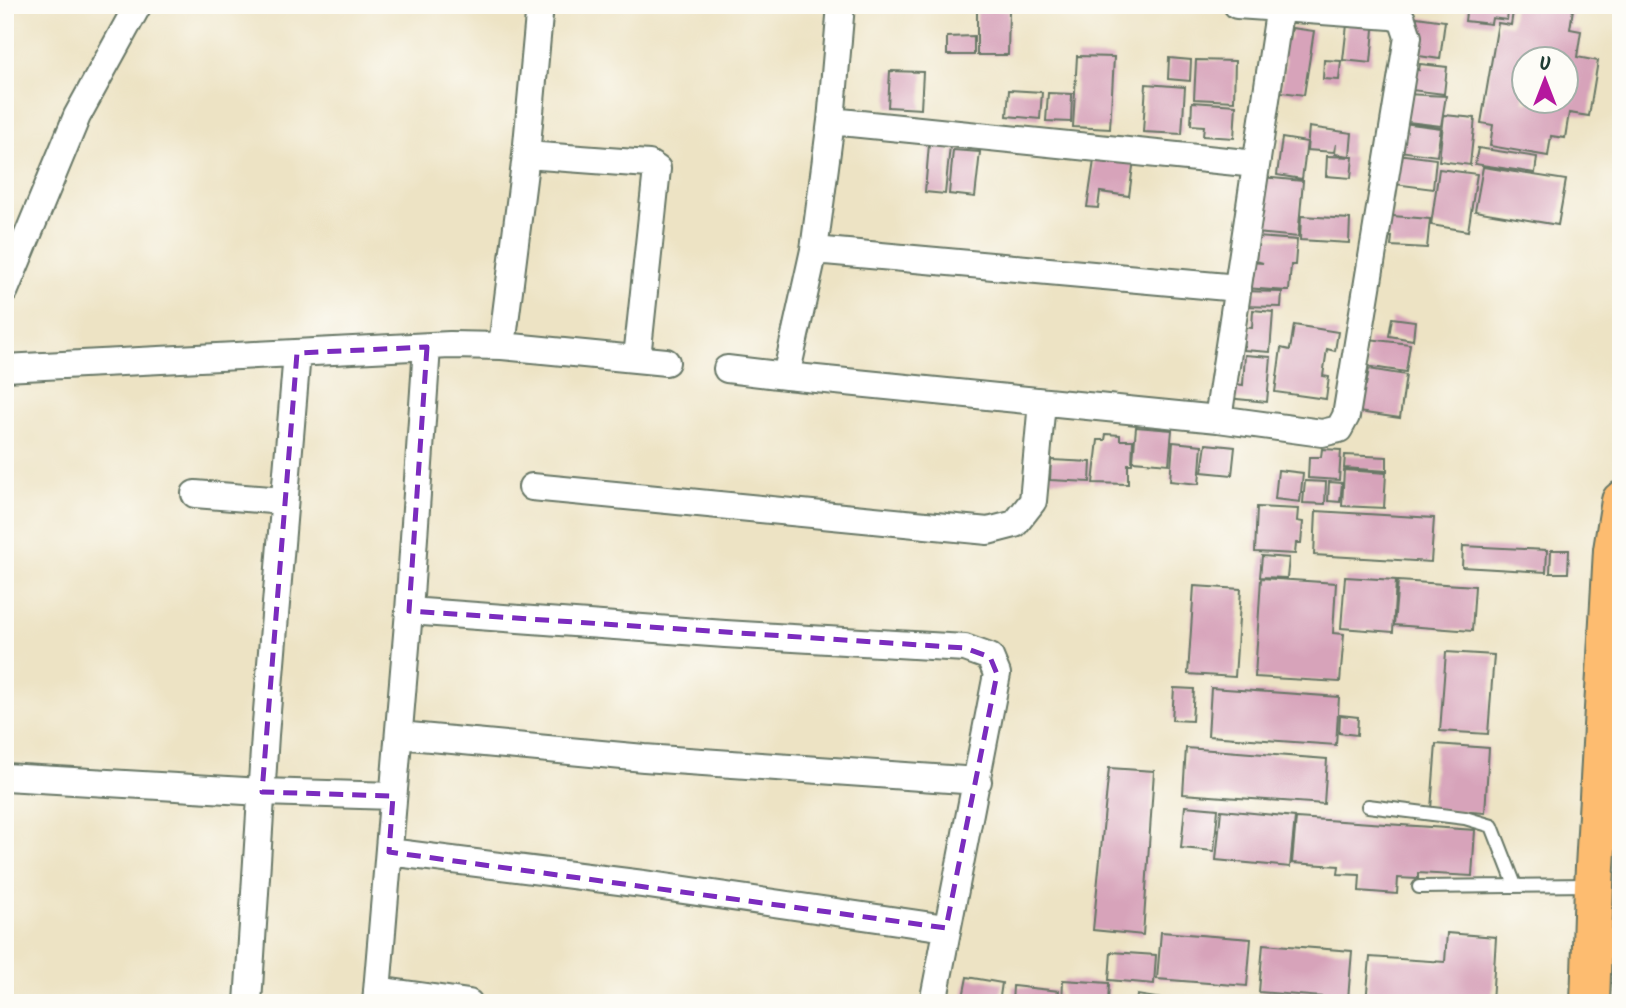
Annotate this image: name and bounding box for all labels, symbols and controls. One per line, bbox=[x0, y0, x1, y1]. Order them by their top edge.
north arrow bbox=[1510, 46, 1580, 116]
text: U bbox=[1539, 50, 1551, 80]

